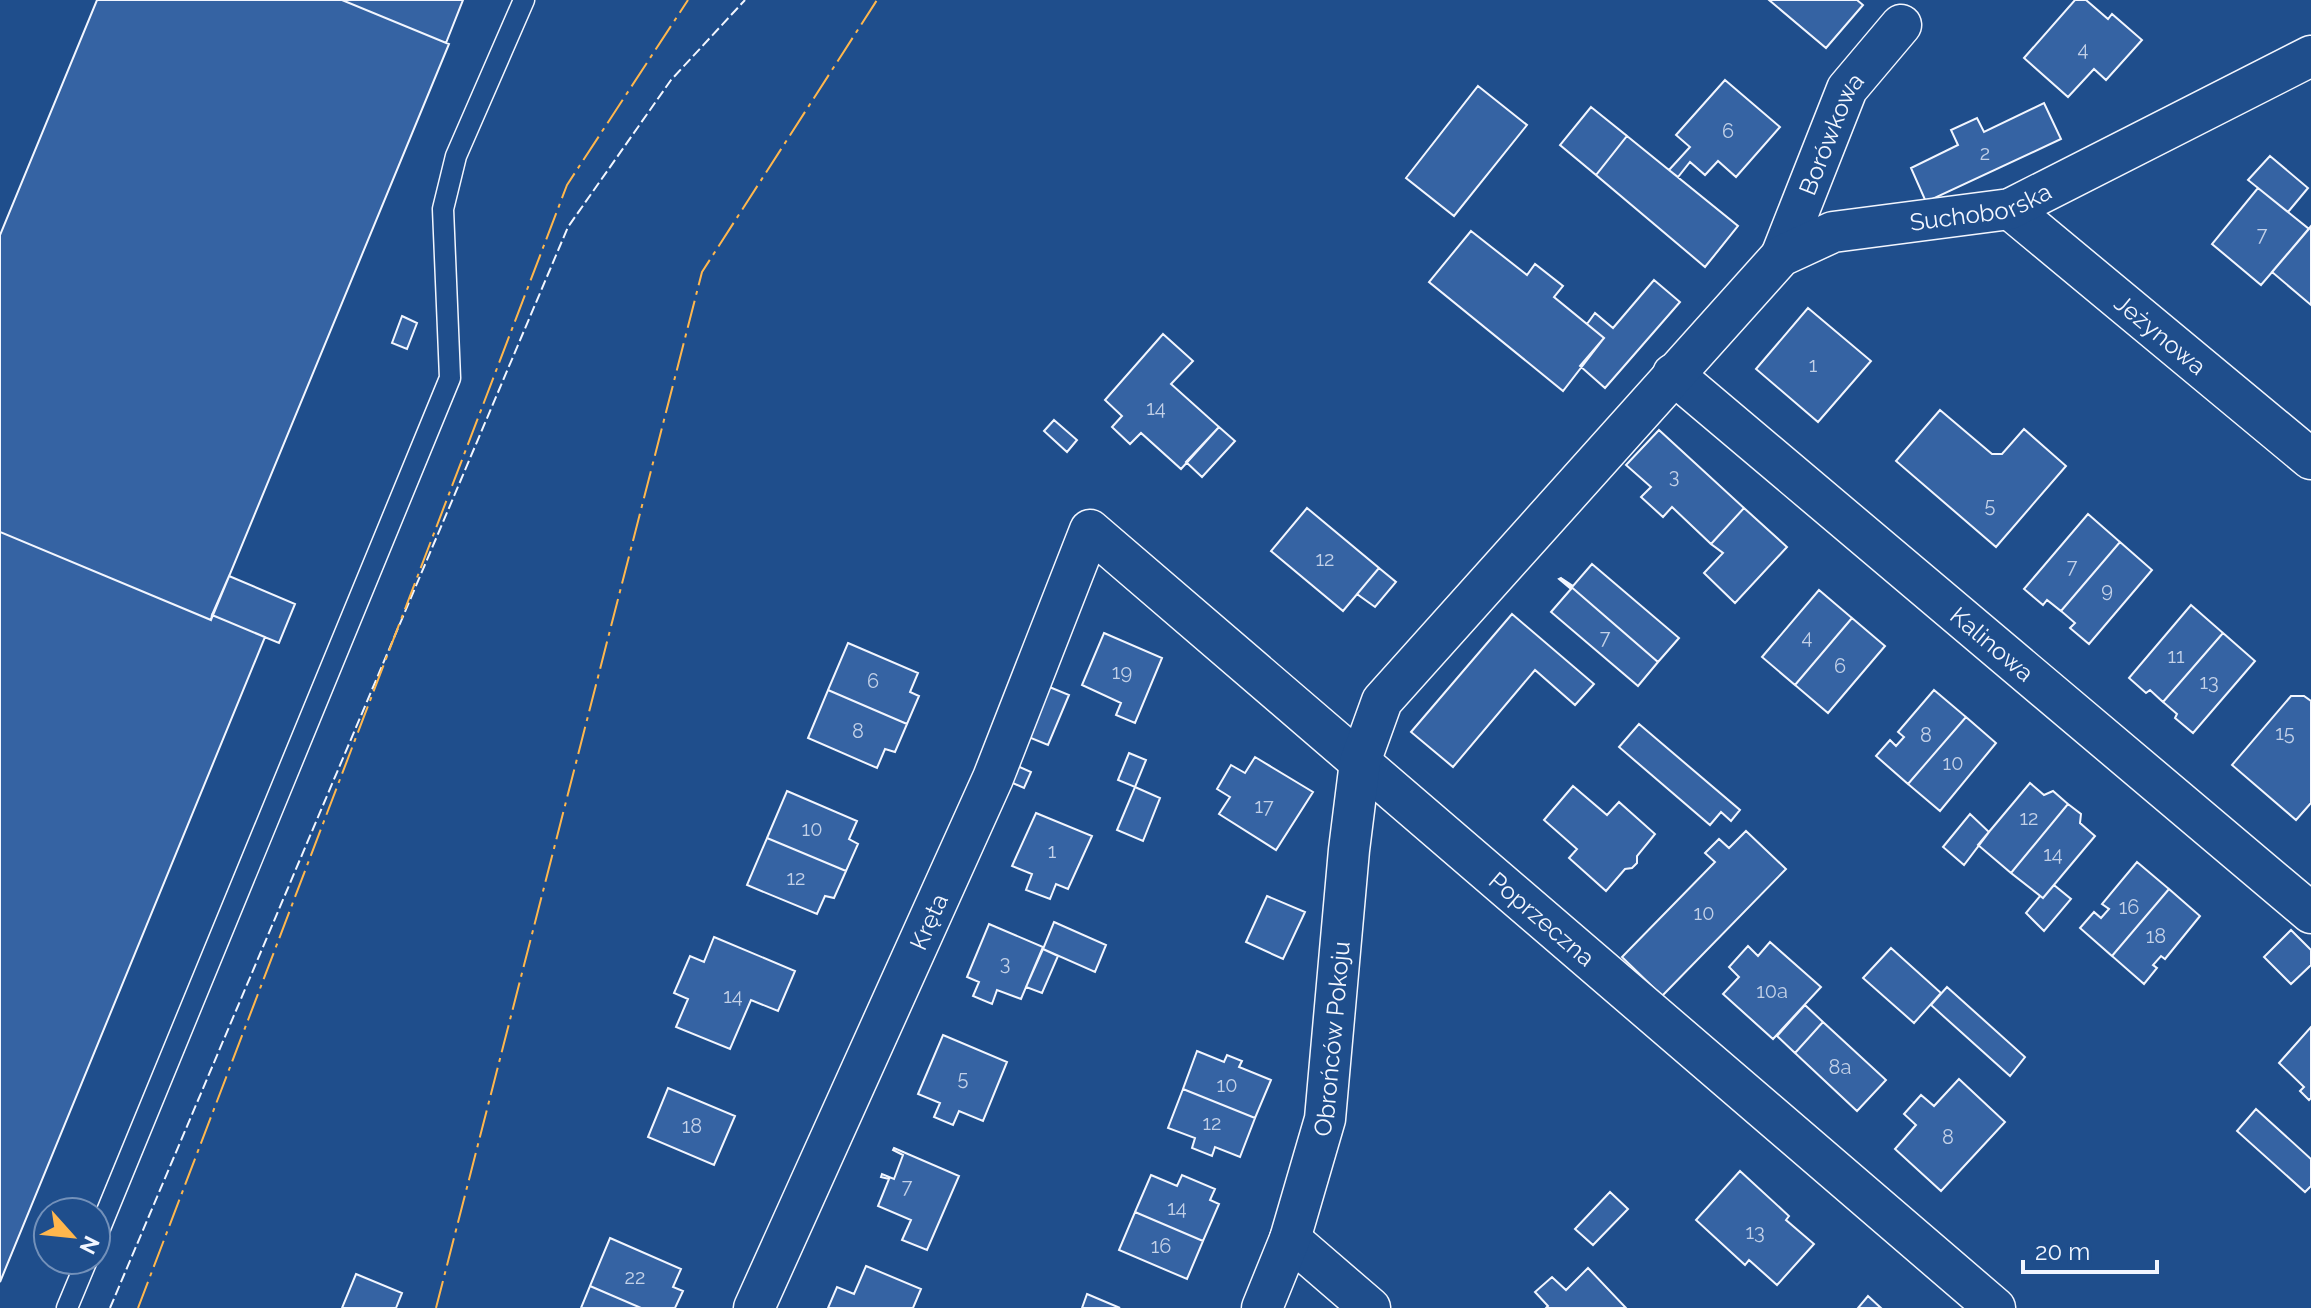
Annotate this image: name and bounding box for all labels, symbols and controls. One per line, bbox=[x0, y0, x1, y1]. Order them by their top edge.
house number: 4 bbox=[2078, 37, 2089, 61]
street label: Borówkowa bbox=[1792, 66, 1869, 199]
house number: 6 bbox=[1722, 119, 1734, 143]
house number: 2 bbox=[1980, 141, 1990, 165]
street label: Suchoborska bbox=[1908, 176, 2056, 236]
house number: 7 bbox=[2257, 222, 2268, 246]
street label: Jeżynowa bbox=[2109, 288, 2212, 381]
house number: 1 bbox=[1809, 353, 1818, 377]
house number: 14 bbox=[1146, 396, 1166, 420]
house number: 3 bbox=[1669, 464, 1679, 488]
house number: 5 bbox=[1985, 493, 1996, 517]
house number: 12 bbox=[1316, 547, 1334, 571]
house number: 7 bbox=[2067, 554, 2078, 578]
house number: 9 bbox=[2101, 578, 2113, 602]
street label: Kalinowa bbox=[1945, 600, 2040, 687]
house number: 7 bbox=[1600, 625, 1611, 649]
house number: 4 bbox=[1802, 625, 1813, 649]
house number: 11 bbox=[2167, 644, 2185, 668]
house number: 6 bbox=[1834, 654, 1846, 678]
house number: 19 bbox=[1112, 660, 1132, 684]
house number: 6 bbox=[867, 669, 879, 693]
house number: 13 bbox=[2199, 670, 2219, 694]
house number: 8 bbox=[852, 719, 864, 743]
house number: 15 bbox=[2275, 721, 2295, 745]
house number: 8 bbox=[1920, 723, 1932, 747]
house number: 10 bbox=[1943, 751, 1963, 775]
house number: 17 bbox=[1254, 794, 1274, 818]
house number: 12 bbox=[2020, 806, 2038, 830]
house number: 10 bbox=[802, 817, 822, 841]
house number: 1 bbox=[1048, 839, 1057, 863]
house number: 14 bbox=[2043, 842, 2063, 866]
street label: Poprzeczna bbox=[1483, 865, 1601, 972]
house number: 12 bbox=[787, 866, 805, 890]
street label: Kręta bbox=[903, 889, 954, 954]
house number: 16 bbox=[2119, 895, 2139, 919]
house number: 10 bbox=[1694, 901, 1714, 925]
house number: 18 bbox=[2146, 924, 2166, 948]
street label: Obrońców Pokoju bbox=[1306, 940, 1355, 1140]
house number: 3 bbox=[1000, 951, 1010, 975]
house number: 10a bbox=[1756, 979, 1788, 1003]
house number: 14 bbox=[723, 984, 743, 1008]
house number: 8a bbox=[1829, 1055, 1851, 1079]
house number: 5 bbox=[958, 1066, 969, 1090]
house number: 10 bbox=[1217, 1073, 1237, 1097]
house number: 12 bbox=[1203, 1111, 1221, 1135]
house number: 18 bbox=[682, 1114, 702, 1138]
house number: 8 bbox=[1942, 1125, 1954, 1149]
house number: 7 bbox=[902, 1174, 913, 1198]
north arrow bbox=[32, 1196, 112, 1276]
house number: 14 bbox=[1167, 1196, 1187, 1220]
house number: 13 bbox=[1745, 1220, 1765, 1244]
scale bar bbox=[2023, 1224, 2157, 1274]
text: N bbox=[74, 1232, 105, 1258]
house number: 16 bbox=[1151, 1234, 1171, 1258]
text: 20 m bbox=[2035, 1237, 2090, 1266]
house number: 22 bbox=[625, 1265, 645, 1289]

